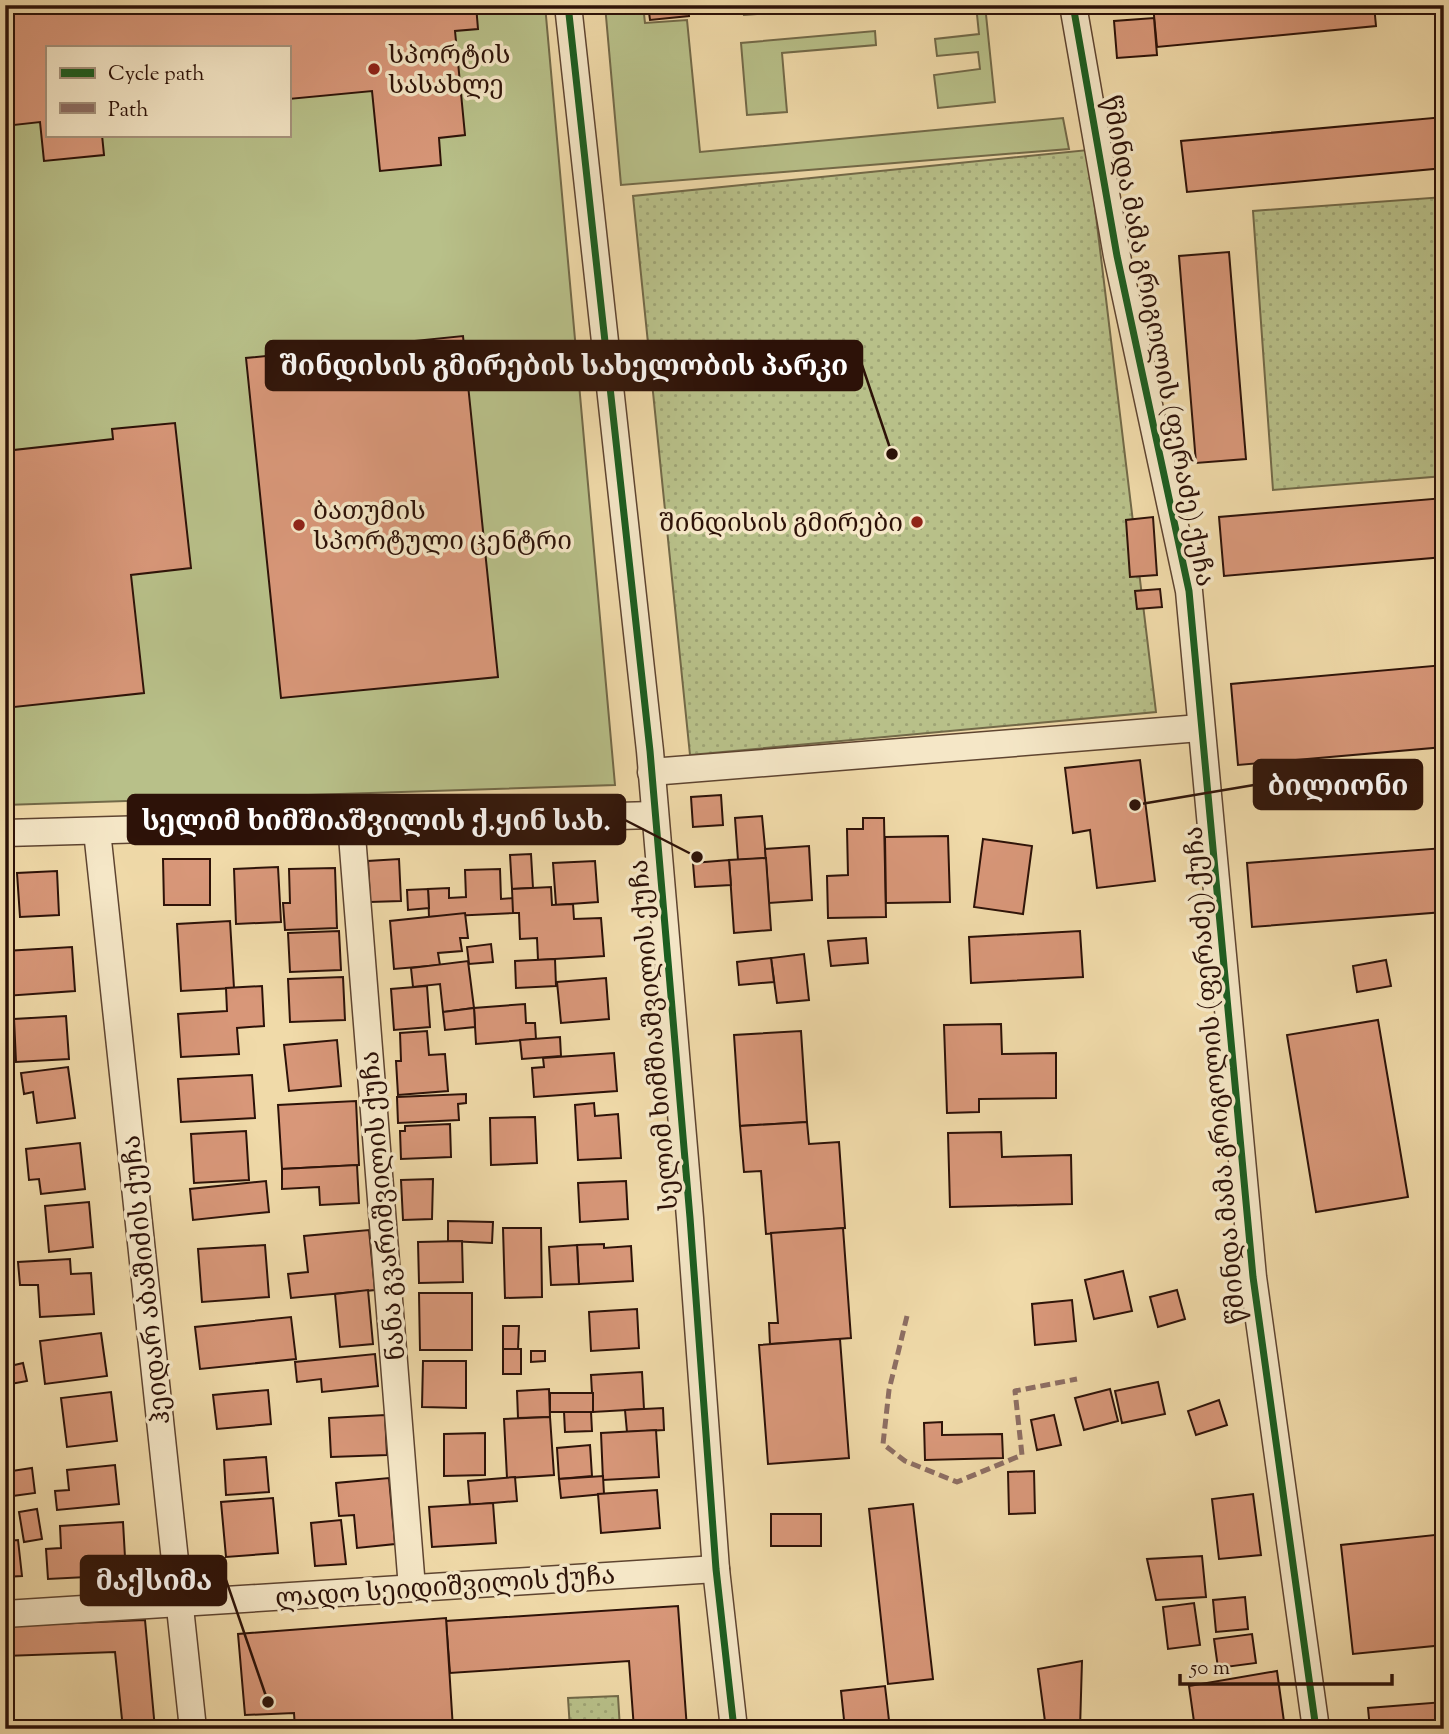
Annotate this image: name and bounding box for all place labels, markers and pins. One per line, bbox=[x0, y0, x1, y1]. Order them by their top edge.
place label: სპორტის სასახლე bbox=[388, 38, 511, 105]
marker: სპორტის სასახლე bbox=[366, 61, 382, 77]
callout: შინდისის გმირების სახელობის პარკი bbox=[266, 341, 862, 390]
place label: ბათუმის სპორტული ცენტრი bbox=[313, 494, 572, 561]
place label: შინდისის გმირები bbox=[659, 506, 903, 543]
marker: შინდისის გმირები bbox=[909, 514, 925, 530]
marker: ბათუმის სპორტული ცენტრი bbox=[291, 517, 307, 533]
callout: ბილიონი bbox=[1254, 760, 1422, 809]
callout: სელიმ ხიმშიაშვილის ქ.ყინ სახ. bbox=[128, 795, 625, 844]
callout: მაქსიმა bbox=[81, 1556, 226, 1605]

